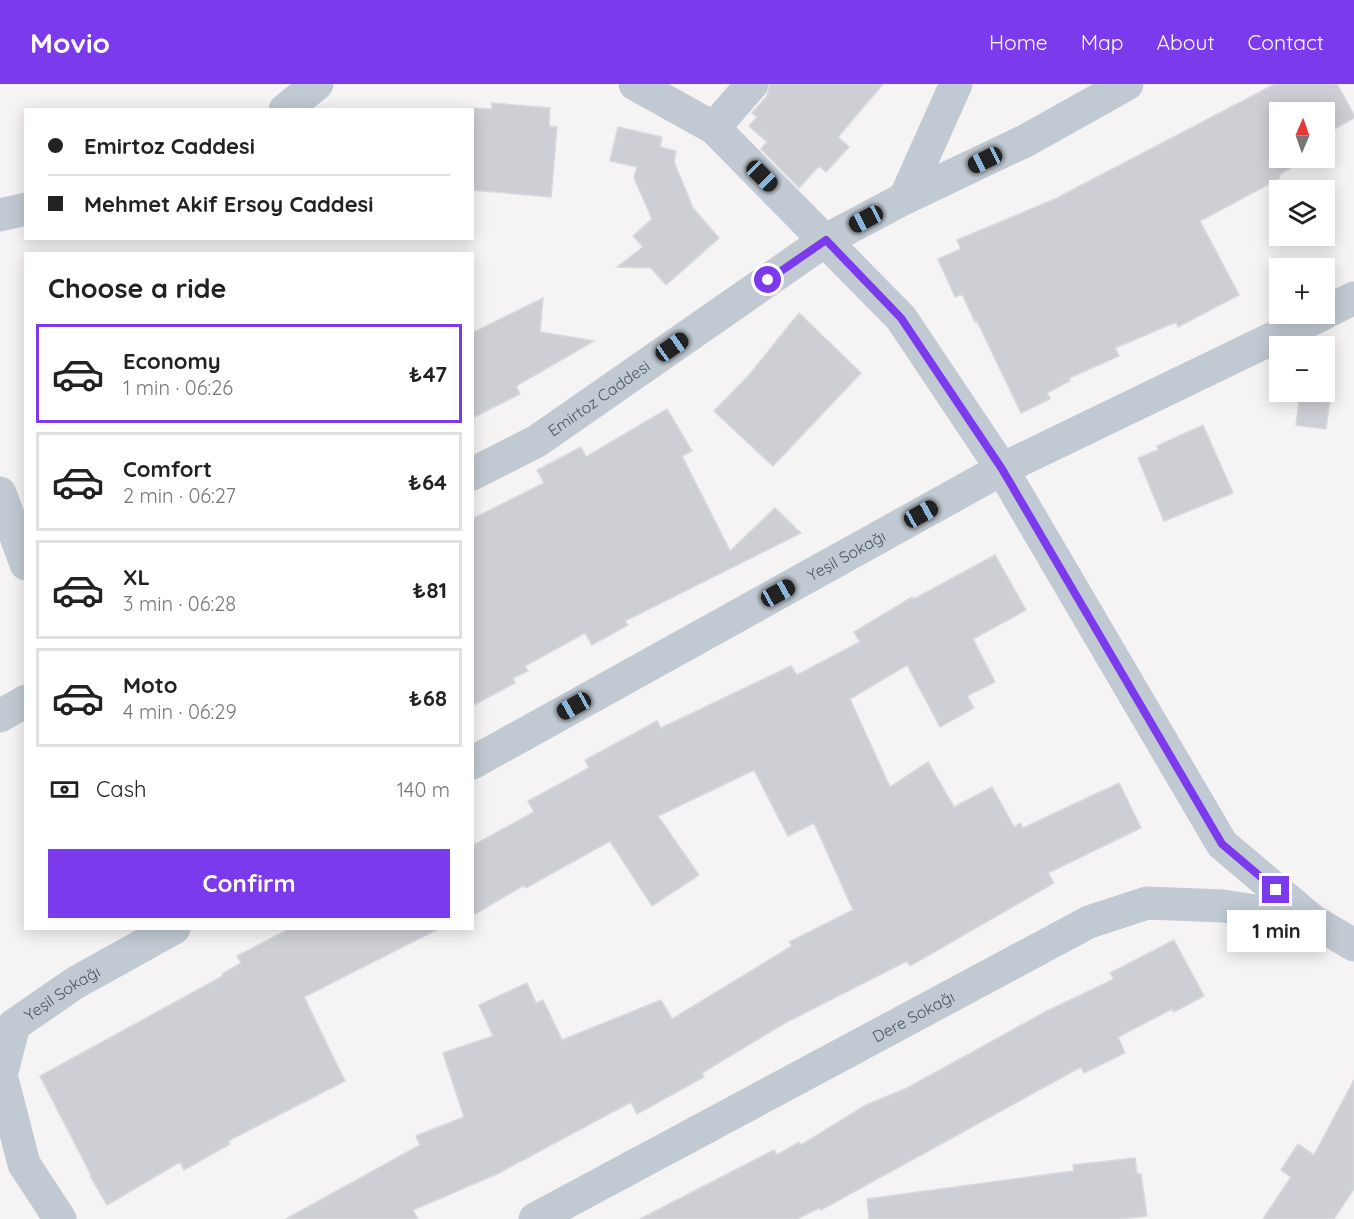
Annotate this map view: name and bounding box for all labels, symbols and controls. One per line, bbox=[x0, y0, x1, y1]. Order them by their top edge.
text: Movio bbox=[30, 25, 110, 60]
text: Home bbox=[989, 29, 1048, 55]
text: Map bbox=[1081, 29, 1124, 55]
text: About bbox=[1157, 29, 1215, 55]
text: Contact bbox=[1248, 29, 1324, 55]
north arrow bbox=[1269, 102, 1335, 168]
map controls bbox=[1269, 102, 1335, 402]
text: Emirtoz Caddesi bbox=[84, 132, 255, 160]
car bbox=[965, 144, 1005, 176]
car bbox=[743, 157, 781, 195]
button: layers bbox=[1269, 180, 1335, 246]
text: Mehmet Akif Ersoy Caddesi bbox=[84, 190, 373, 218]
car bbox=[846, 203, 886, 235]
button: + bbox=[1269, 258, 1335, 324]
route start bbox=[754, 266, 781, 293]
text: Choose a ride bbox=[48, 271, 226, 305]
car bbox=[652, 329, 692, 365]
button: − bbox=[1269, 336, 1335, 402]
icon: car bbox=[51, 347, 105, 401]
text: Economy bbox=[123, 347, 221, 375]
street label: Emirtoz Caddesi bbox=[544, 356, 654, 441]
text: ₺47 bbox=[409, 360, 447, 388]
text: 1 min · 06:26 bbox=[123, 375, 233, 400]
icon: car bbox=[51, 455, 105, 509]
text: Comfort bbox=[123, 455, 212, 483]
text: ₺64 bbox=[408, 468, 447, 496]
text: 2 min · 06:27 bbox=[123, 483, 236, 508]
car bbox=[901, 497, 941, 531]
street label: Yeşil Sokağı bbox=[804, 526, 889, 585]
icon: car bbox=[51, 563, 105, 617]
text: XL bbox=[123, 563, 150, 591]
text: ₺81 bbox=[412, 576, 447, 604]
car bbox=[758, 576, 798, 610]
text: 3 min · 06:28 bbox=[123, 591, 236, 616]
icon: car bbox=[51, 671, 105, 725]
text: Moto bbox=[123, 671, 177, 699]
text: ₺68 bbox=[409, 684, 447, 712]
car bbox=[554, 689, 594, 723]
text: 4 min · 06:29 bbox=[123, 699, 237, 724]
icon: cash bbox=[48, 773, 81, 806]
text: Cash bbox=[96, 775, 147, 803]
text: 140 m bbox=[397, 777, 450, 802]
button: Confirm bbox=[48, 849, 450, 918]
route end bbox=[1262, 876, 1289, 903]
callout: 1 min bbox=[1226, 911, 1326, 953]
text: 1 min bbox=[1252, 918, 1301, 943]
street label: Yeşil Sokağı bbox=[20, 961, 103, 1025]
street label: Dere Sokağı bbox=[869, 986, 958, 1046]

